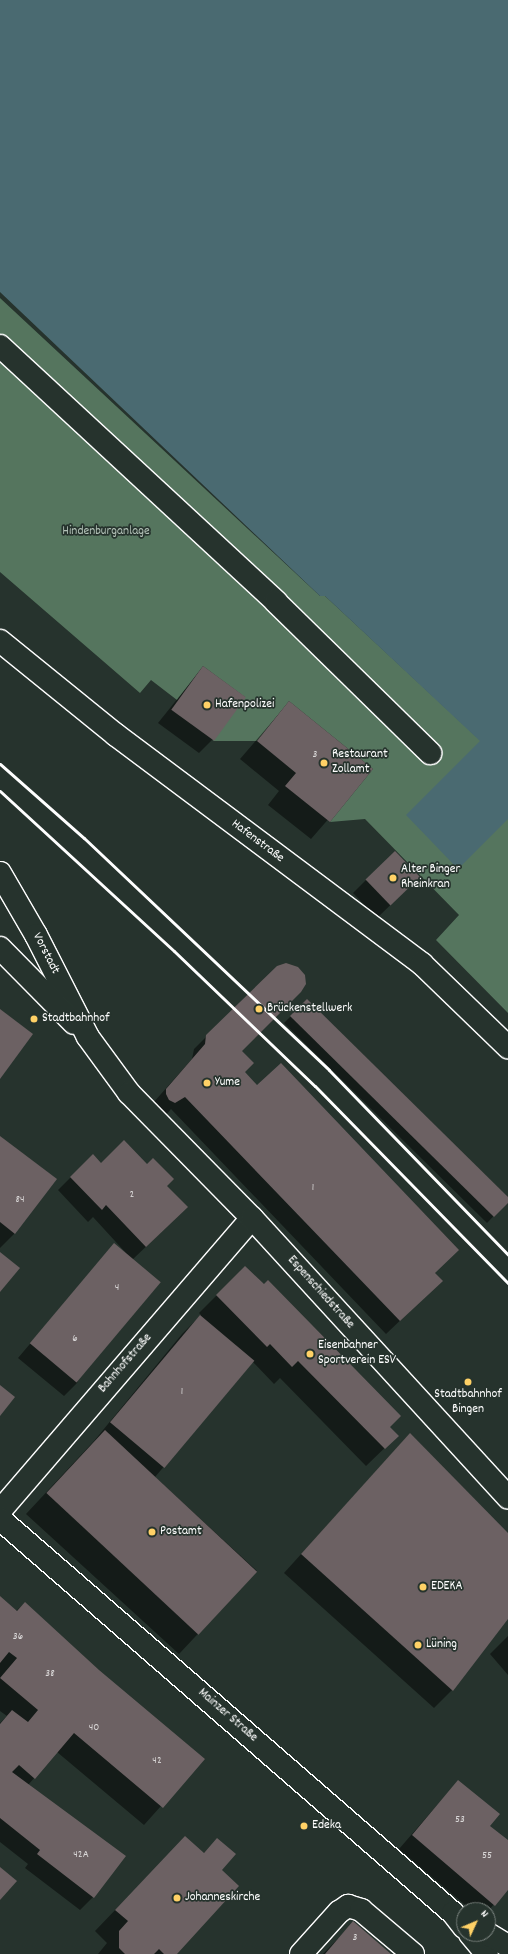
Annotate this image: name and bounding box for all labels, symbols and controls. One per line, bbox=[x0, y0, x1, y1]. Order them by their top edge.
park label: Hindenburganlage bbox=[62, 524, 150, 540]
place label: Hafenpolizei bbox=[215, 697, 274, 713]
marker: Hafenpolizei bbox=[202, 700, 212, 710]
house number: 3 bbox=[313, 748, 317, 762]
place label: Restaurant Zollamt bbox=[332, 748, 388, 779]
marker: Restaurant Zollamt bbox=[319, 758, 329, 768]
street label: Hafenstraße bbox=[227, 817, 287, 867]
place label: Alter Binger Rheinkran bbox=[401, 863, 460, 894]
marker: Alter Binger Rheinkran bbox=[388, 873, 398, 883]
street label: Vorstadt bbox=[28, 931, 62, 977]
place label: Brückenstellwerk bbox=[267, 1001, 352, 1017]
marker: Brückenstellwerk bbox=[254, 1004, 264, 1014]
place label: Stadtbahnhof bbox=[42, 1011, 110, 1027]
marker: Stadtbahnhof bbox=[29, 1014, 39, 1024]
place label: Yume bbox=[215, 1075, 240, 1091]
marker: Yume bbox=[202, 1078, 212, 1088]
house number: 1 bbox=[312, 1181, 314, 1195]
house number: 2 bbox=[130, 1188, 134, 1202]
house number: 84 bbox=[16, 1193, 24, 1207]
street label: Espenschiedstraße bbox=[283, 1253, 357, 1333]
house number: 4 bbox=[115, 1281, 119, 1295]
street label: Bahnhofstraße bbox=[96, 1331, 156, 1397]
house number: 6 bbox=[72, 1332, 78, 1346]
place label: Eisenbahner Sportverein ESV bbox=[318, 1339, 396, 1370]
marker: Eisenbahner Sportverein ESV bbox=[305, 1349, 315, 1359]
marker: Stadtbahnhof Bingen bbox=[463, 1377, 473, 1387]
house number: 1 bbox=[181, 1385, 183, 1399]
place label: Stadtbahnhof Bingen bbox=[434, 1388, 502, 1419]
place label: Postamt bbox=[160, 1524, 202, 1540]
marker: Postamt bbox=[147, 1527, 157, 1537]
place label: EDEKA bbox=[431, 1579, 463, 1595]
marker: EDEKA bbox=[418, 1582, 428, 1592]
house number: 36 bbox=[13, 1630, 23, 1644]
place label: Lüning bbox=[426, 1637, 457, 1653]
marker: Lüning bbox=[413, 1640, 423, 1650]
house number: 38 bbox=[45, 1667, 55, 1681]
street label: Mainzer Straße bbox=[194, 1686, 260, 1746]
house number: 40 bbox=[89, 1721, 99, 1735]
house number: 42 bbox=[152, 1754, 162, 1768]
house number: 53 bbox=[455, 1813, 465, 1827]
place label: Edeka bbox=[312, 1818, 341, 1834]
marker: Edeka bbox=[299, 1821, 309, 1831]
house number: 42A bbox=[73, 1848, 89, 1862]
house number: 55 bbox=[482, 1849, 492, 1863]
place label: Johanneskirche bbox=[185, 1890, 260, 1906]
marker: Johanneskirche bbox=[172, 1893, 182, 1903]
north arrow bbox=[456, 1902, 496, 1942]
text: N bbox=[476, 1907, 492, 1922]
house number: 3 bbox=[353, 1931, 357, 1945]

